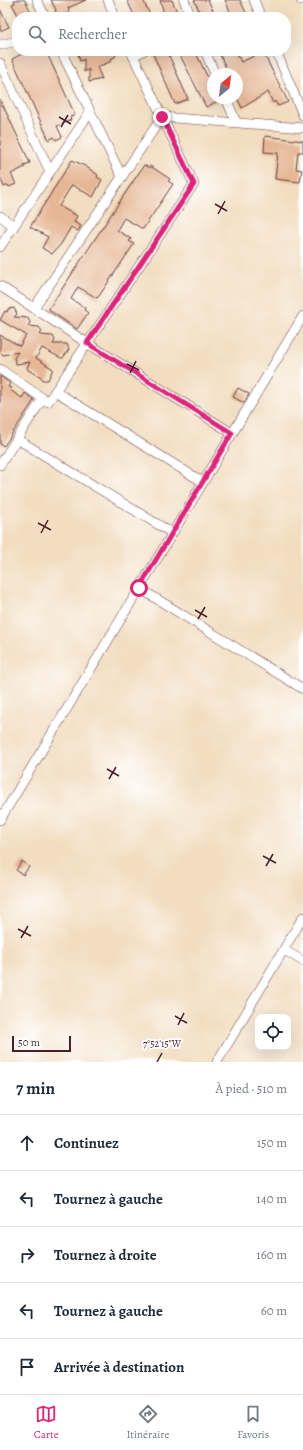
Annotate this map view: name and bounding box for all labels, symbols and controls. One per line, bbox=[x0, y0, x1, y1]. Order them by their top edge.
search box bbox=[12, 12, 291, 56]
icon: search bbox=[26, 23, 48, 45]
text: Rechercher bbox=[58, 24, 127, 44]
north arrow bbox=[207, 68, 243, 104]
route end bbox=[153, 108, 171, 126]
route start bbox=[130, 579, 148, 597]
map controls bbox=[255, 1014, 291, 1050]
button: locate bbox=[255, 1014, 291, 1050]
scale bar bbox=[12, 1034, 71, 1053]
text: 50 m bbox=[18, 1035, 40, 1050]
text: 7°52'15"W bbox=[143, 1037, 182, 1050]
text: 7 min bbox=[16, 1077, 55, 1100]
text: À pied · 510 m bbox=[215, 1080, 287, 1097]
icon: ahead bbox=[16, 1132, 38, 1154]
text: Continuez bbox=[54, 1133, 119, 1153]
text: 150 m bbox=[257, 1134, 287, 1151]
icon: left bbox=[16, 1188, 38, 1210]
text: Tournez à gauche bbox=[54, 1189, 163, 1209]
text: 140 m bbox=[256, 1190, 287, 1207]
icon: right bbox=[16, 1244, 38, 1266]
text: Tournez à droite bbox=[54, 1245, 157, 1265]
text: 160 m bbox=[256, 1246, 287, 1263]
icon: left bbox=[16, 1300, 38, 1322]
text: Tournez à gauche bbox=[54, 1301, 163, 1321]
text: 60 m bbox=[261, 1302, 287, 1319]
icon: arrive bbox=[16, 1356, 38, 1378]
text: Arrivée à destination bbox=[54, 1357, 185, 1377]
tab: Carte bbox=[34, 1403, 59, 1442]
tab: Itinéraire bbox=[126, 1403, 169, 1442]
tab: Favoris bbox=[237, 1403, 269, 1442]

